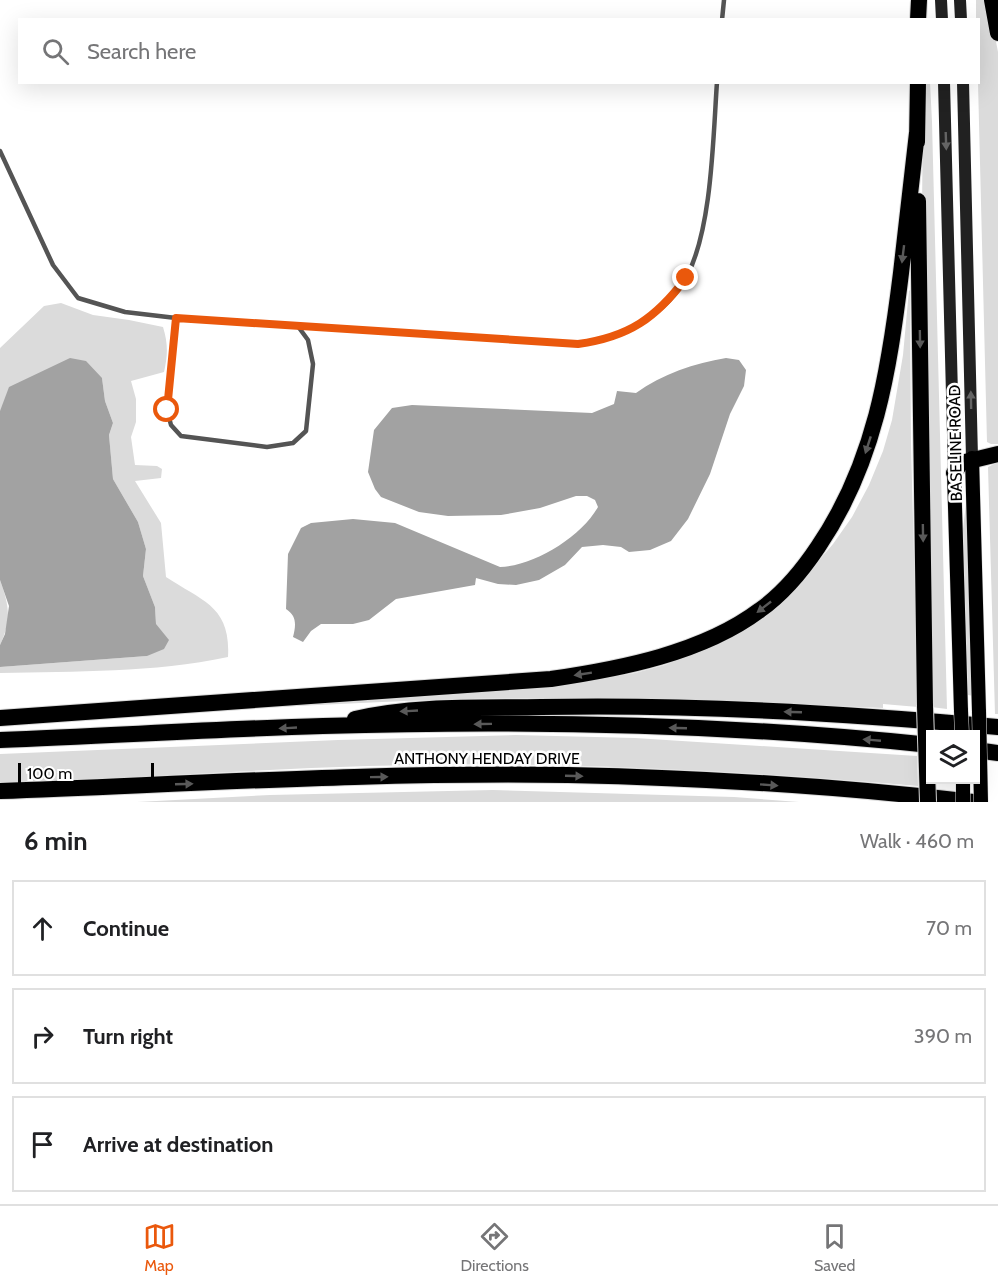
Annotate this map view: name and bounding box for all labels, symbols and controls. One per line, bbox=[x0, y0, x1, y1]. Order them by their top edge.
search box bbox=[18, 18, 980, 84]
icon: search bbox=[39, 35, 72, 68]
text: Search here bbox=[87, 38, 196, 65]
one-way arrow bbox=[941, 131, 950, 150]
one-way arrow bbox=[898, 244, 908, 263]
route end bbox=[672, 264, 698, 290]
one-way arrow bbox=[915, 329, 925, 348]
street label: BASELINE ROAD bbox=[945, 384, 966, 502]
one-way arrow bbox=[966, 390, 975, 409]
route start bbox=[153, 396, 179, 422]
one-way arrow bbox=[863, 436, 872, 454]
one-way arrow bbox=[918, 524, 928, 543]
one-way arrow bbox=[756, 600, 772, 613]
one-way arrow bbox=[574, 670, 593, 679]
one-way arrow bbox=[400, 706, 419, 715]
one-way arrow bbox=[784, 707, 803, 716]
one-way arrow bbox=[473, 719, 492, 729]
one-way arrow bbox=[278, 723, 297, 732]
one-way arrow bbox=[668, 724, 687, 733]
map controls bbox=[926, 730, 980, 784]
button: layers bbox=[926, 730, 980, 784]
one-way arrow bbox=[863, 735, 882, 745]
street label: ANTHONY HENDAY DRIVE bbox=[394, 749, 580, 768]
scale bar bbox=[18, 760, 154, 788]
text: 100 m bbox=[27, 764, 72, 783]
one-way arrow bbox=[565, 771, 584, 781]
one-way arrow bbox=[370, 772, 389, 782]
one-way arrow bbox=[175, 780, 194, 789]
one-way arrow bbox=[760, 780, 779, 790]
text: 6 min bbox=[24, 825, 88, 857]
text: Walk · 460 m bbox=[860, 829, 974, 853]
icon: ahead bbox=[26, 912, 59, 945]
text: Continue bbox=[83, 915, 169, 942]
text: 70 m bbox=[926, 916, 972, 940]
icon: right bbox=[26, 1020, 59, 1053]
text: Turn right bbox=[83, 1023, 173, 1050]
text: 390 m bbox=[914, 1024, 972, 1048]
icon: arrive bbox=[26, 1128, 59, 1161]
text: Arrive at destination bbox=[83, 1131, 273, 1158]
tab: Map bbox=[143, 1220, 176, 1275]
tab: Directions bbox=[461, 1220, 529, 1275]
tab: Saved bbox=[814, 1220, 855, 1275]

